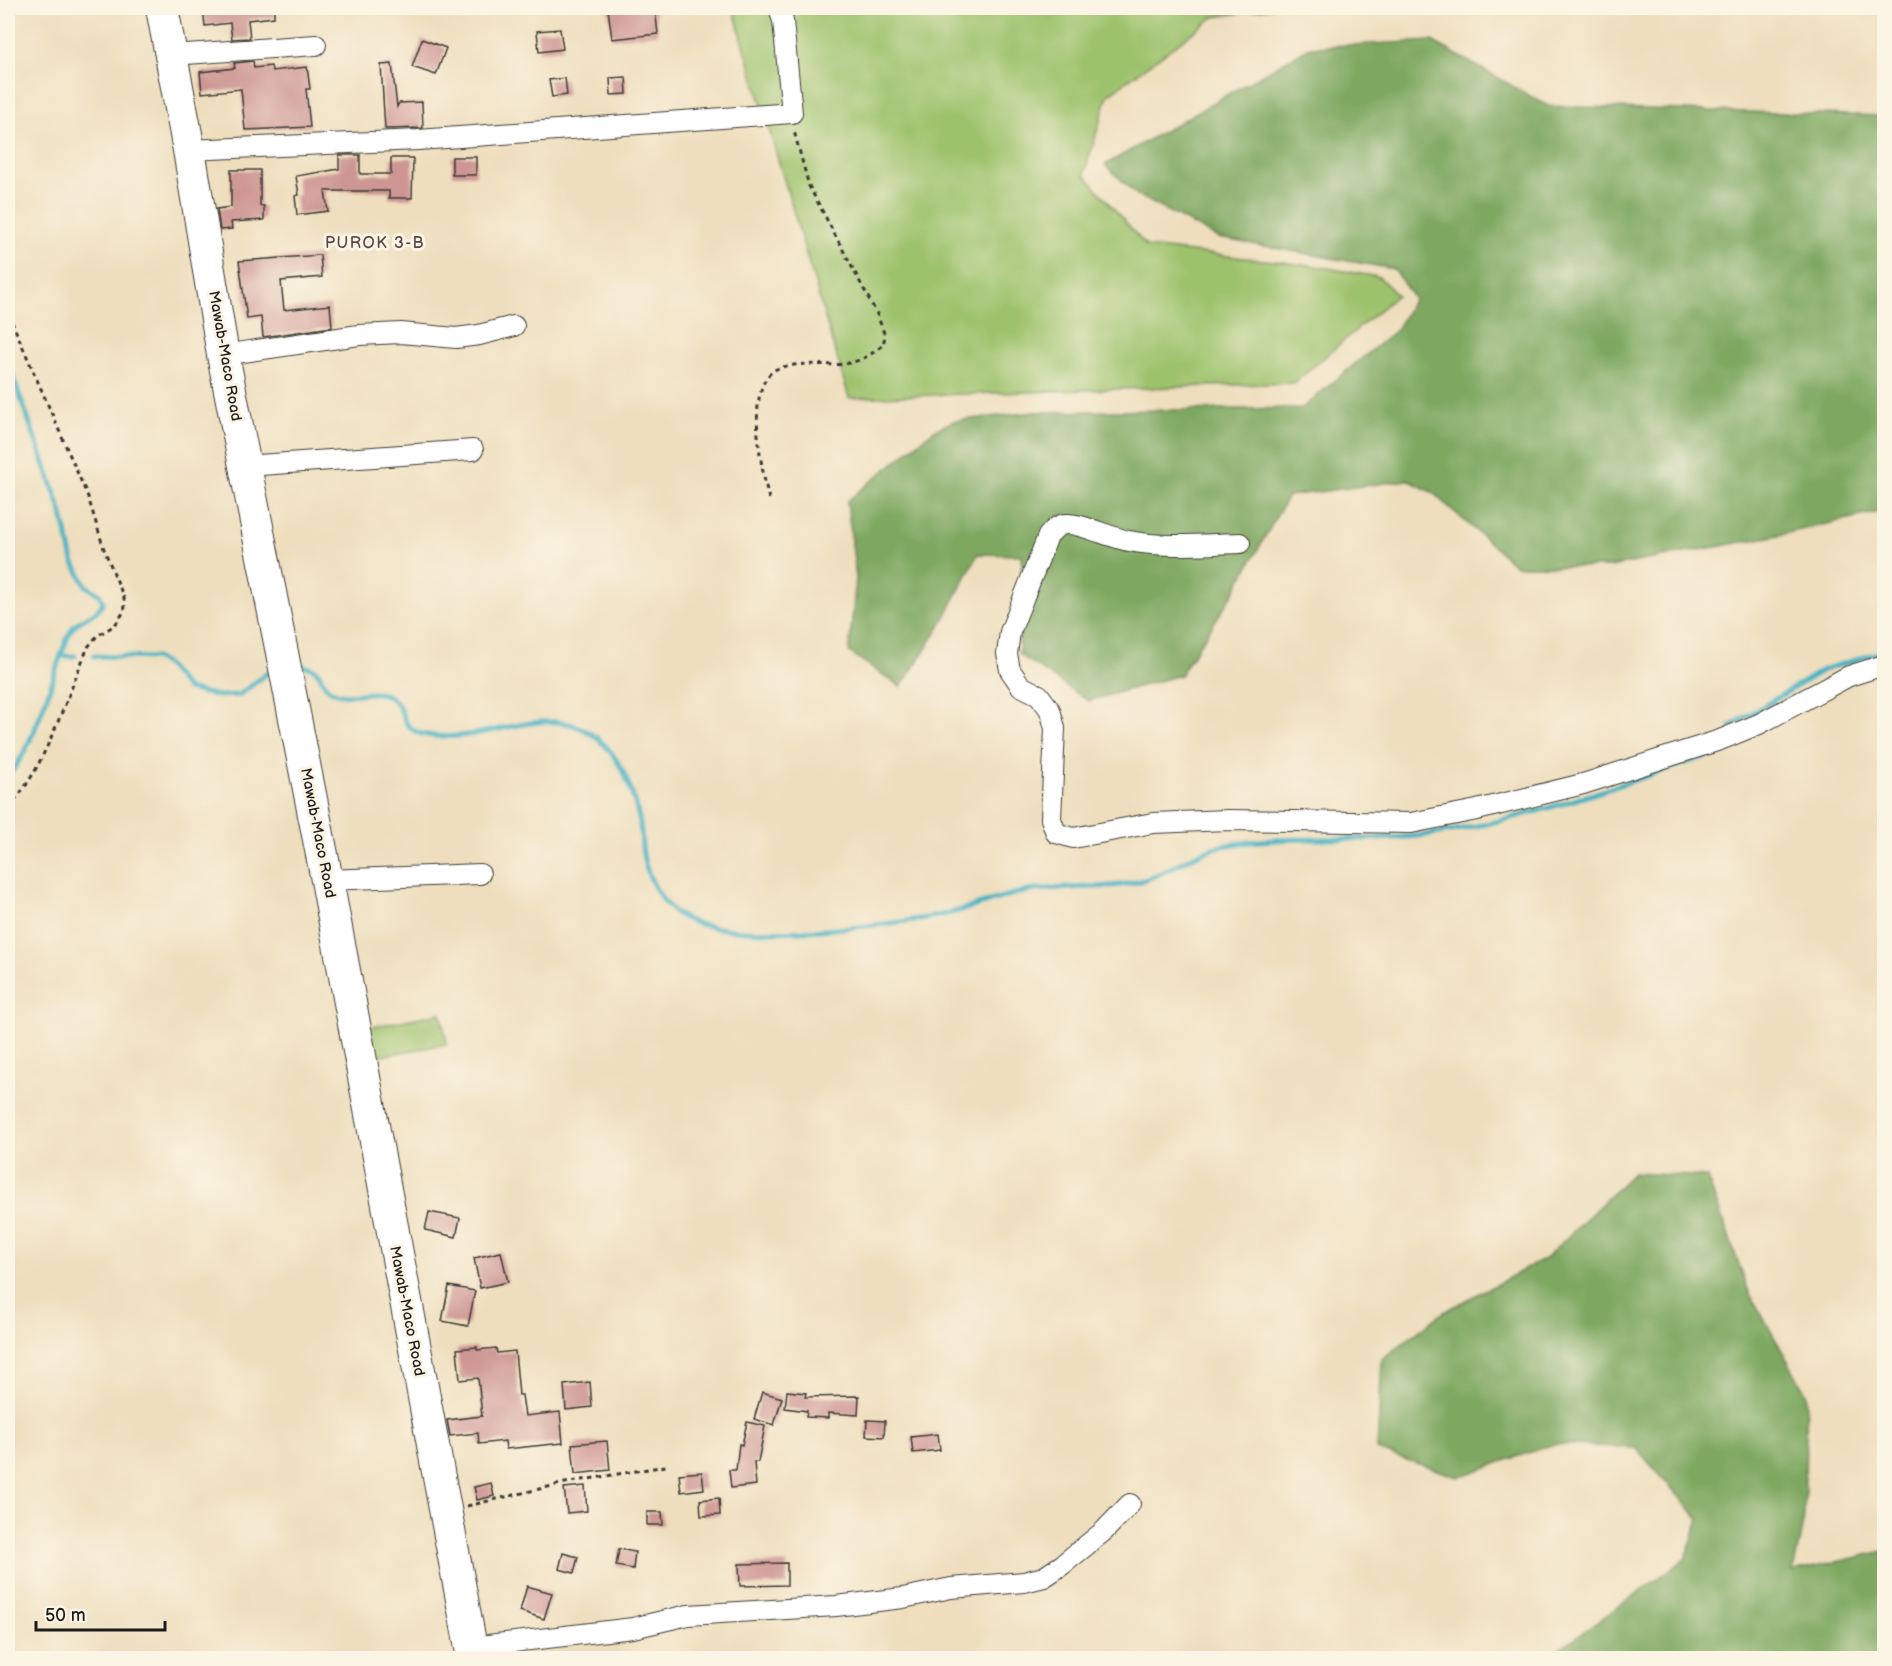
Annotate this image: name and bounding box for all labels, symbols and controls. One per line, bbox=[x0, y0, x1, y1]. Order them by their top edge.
district label: PUROK 3-B bbox=[325, 234, 425, 253]
street label: Mawab-Maco Road bbox=[204, 289, 246, 423]
street label: Mawab-Maco Road bbox=[296, 766, 340, 900]
street label: Mawab-Maco Road bbox=[385, 1244, 429, 1378]
scale bar bbox=[36, 1594, 165, 1632]
text: 50 m bbox=[45, 1605, 86, 1626]

